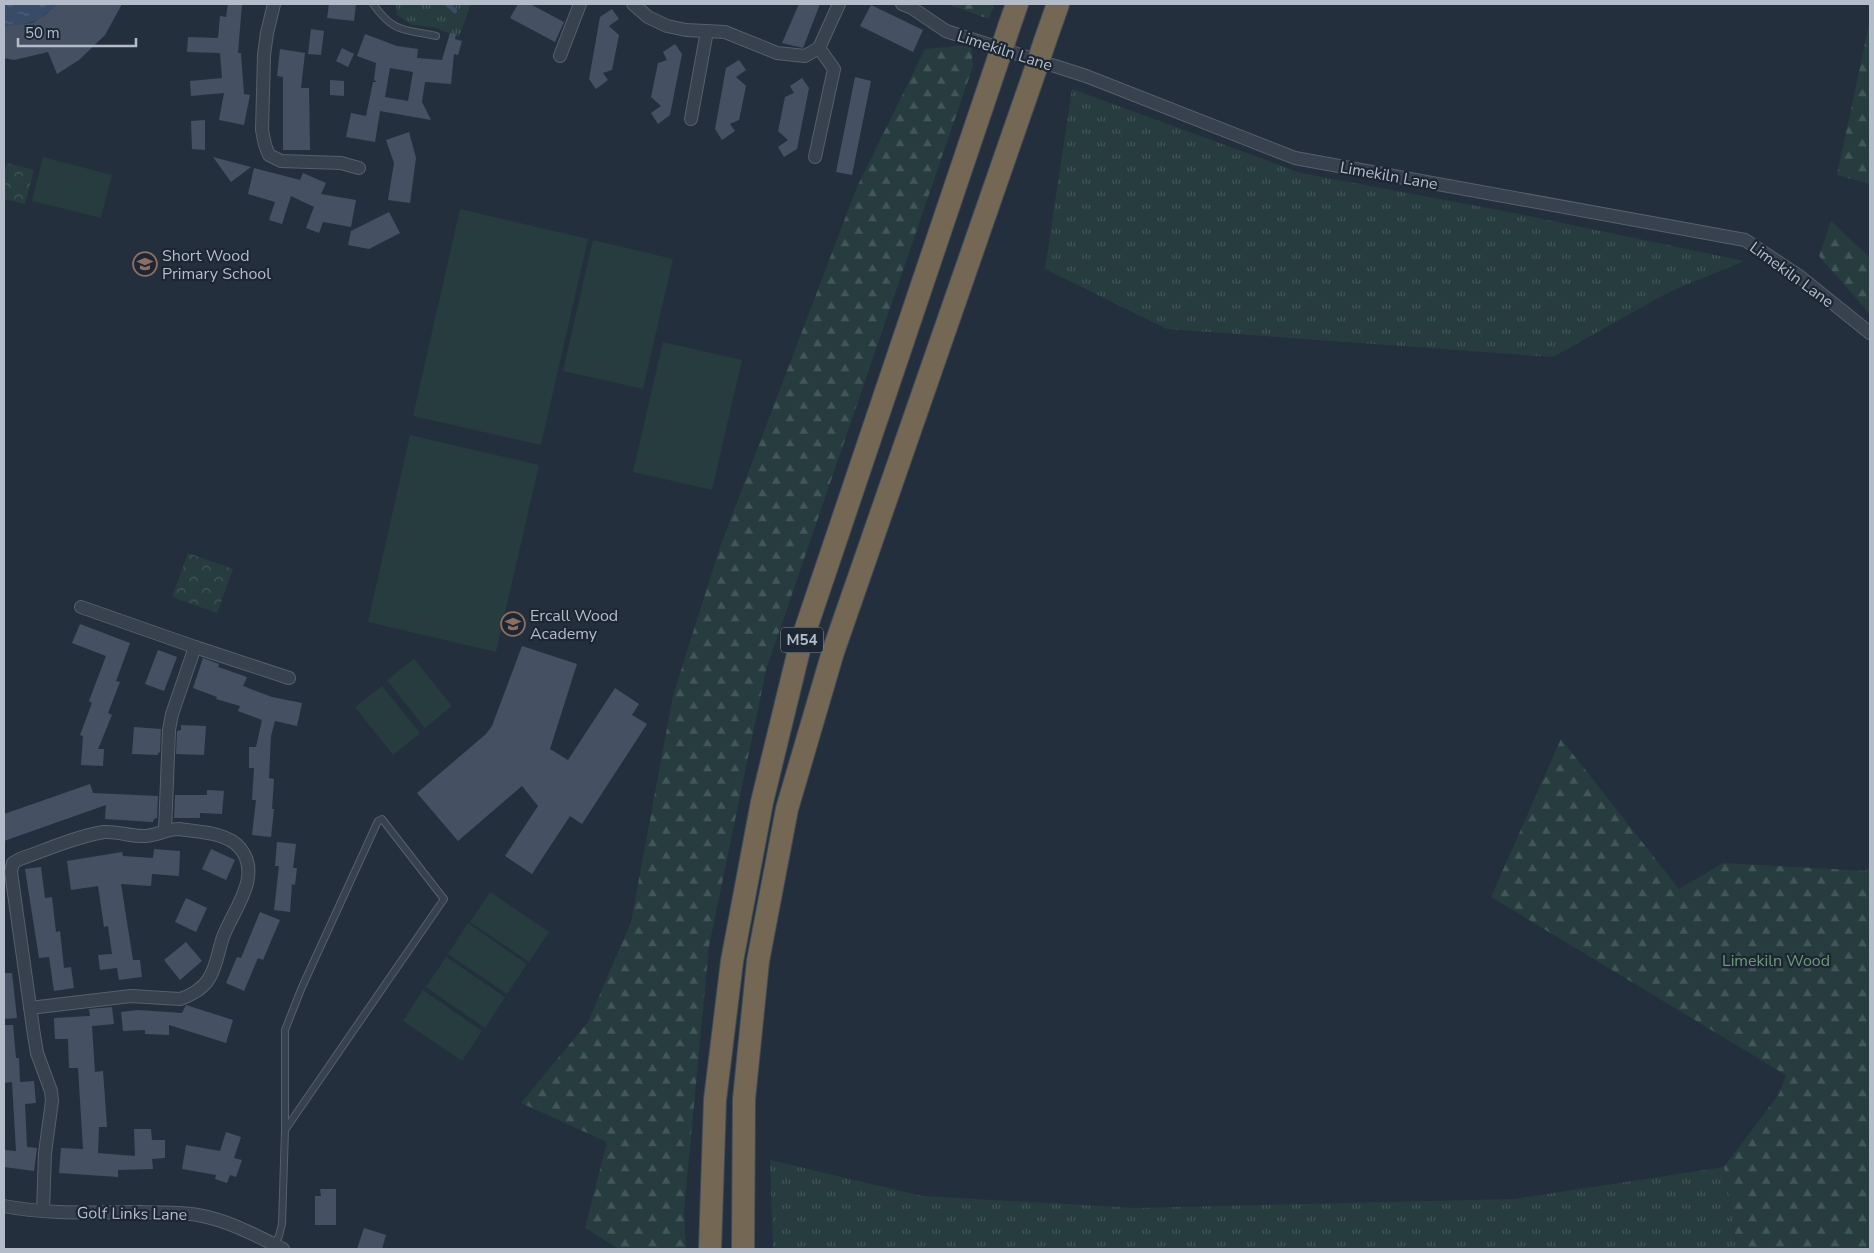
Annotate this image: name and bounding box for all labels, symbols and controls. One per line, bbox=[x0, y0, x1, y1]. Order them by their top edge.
scale bar bbox=[18, 15, 135, 47]
text: 50 m bbox=[25, 23, 60, 43]
street label: Limekiln Lane bbox=[954, 25, 1055, 77]
street label: Limekiln Lane bbox=[1338, 157, 1439, 195]
street label: Limekiln Lane bbox=[1745, 237, 1838, 313]
place label: Short Wood Primary School bbox=[162, 245, 271, 285]
school or university icon: Short Wood Primary School bbox=[132, 251, 158, 277]
place label: Ercall Wood Academy bbox=[530, 605, 618, 645]
school or university icon: Ercall Wood Academy bbox=[500, 611, 526, 637]
road number: M54 bbox=[781, 628, 823, 652]
park label: Limekiln Wood bbox=[1722, 950, 1830, 972]
street label: Golf Links Lane bbox=[77, 1202, 187, 1226]

